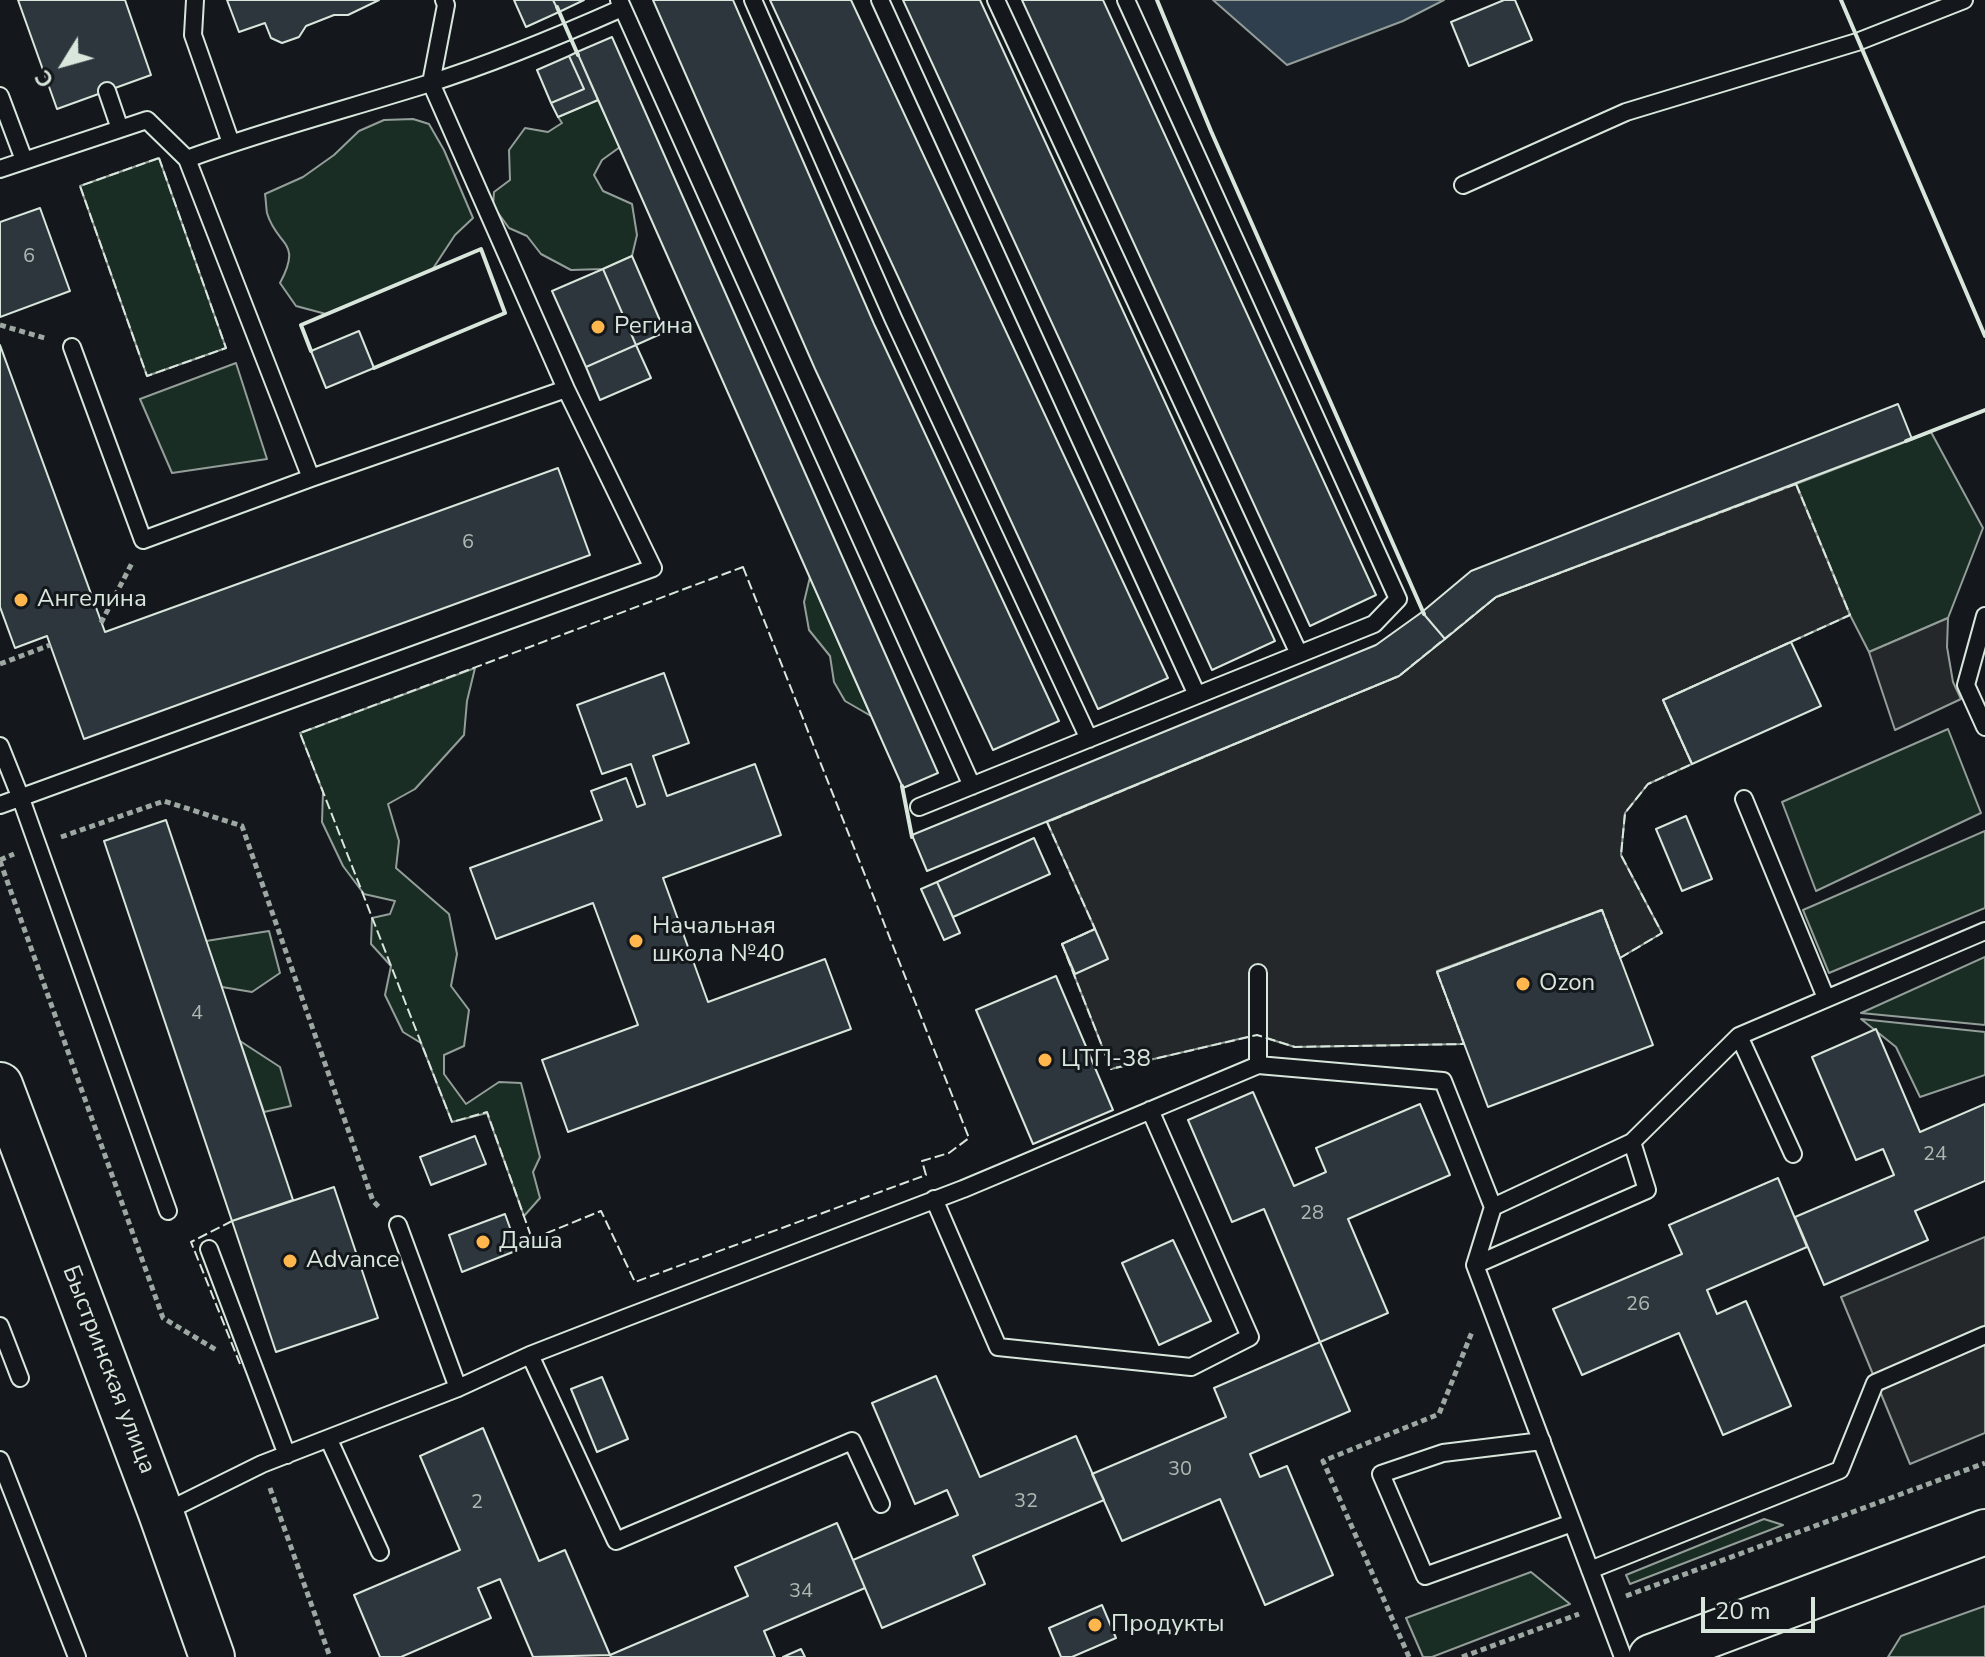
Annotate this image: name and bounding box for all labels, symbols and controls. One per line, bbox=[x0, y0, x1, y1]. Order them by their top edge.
north arrow bbox=[24, 24, 104, 104]
text: С bbox=[28, 63, 61, 93]
house number: 6 bbox=[23, 245, 35, 269]
place label: Регина bbox=[614, 313, 693, 341]
marker: Регина bbox=[589, 318, 607, 336]
house number: 6 bbox=[462, 531, 474, 555]
place label: Ангелина bbox=[37, 586, 147, 614]
marker: Ангелина bbox=[12, 591, 30, 609]
place label: Начальная школа №40 bbox=[652, 913, 785, 969]
marker: Начальная школа №40 bbox=[627, 932, 645, 950]
place label: Ozon bbox=[1539, 970, 1595, 998]
marker: Ozon bbox=[1514, 975, 1532, 993]
house number: 4 bbox=[191, 1002, 203, 1026]
place label: ЦТП-38 bbox=[1061, 1046, 1151, 1074]
marker: ЦТП-38 bbox=[1036, 1051, 1054, 1069]
house number: 24 bbox=[1923, 1143, 1947, 1167]
house number: 28 bbox=[1300, 1202, 1324, 1226]
place label: Даша bbox=[499, 1228, 563, 1256]
marker: Даша bbox=[474, 1233, 492, 1251]
place label: Advance bbox=[306, 1247, 399, 1275]
marker: Advance bbox=[281, 1252, 299, 1270]
street label: Быстринская улица bbox=[55, 1262, 161, 1478]
house number: 26 bbox=[1626, 1293, 1650, 1317]
house number: 30 bbox=[1168, 1458, 1192, 1482]
house number: 32 bbox=[1014, 1490, 1038, 1514]
house number: 2 bbox=[471, 1491, 483, 1515]
house number: 34 bbox=[789, 1580, 813, 1604]
scale bar bbox=[1705, 1581, 1819, 1631]
text: 20 m bbox=[1715, 1595, 1771, 1627]
place label: Продукты bbox=[1111, 1611, 1225, 1639]
marker: Продукты bbox=[1086, 1616, 1104, 1634]

